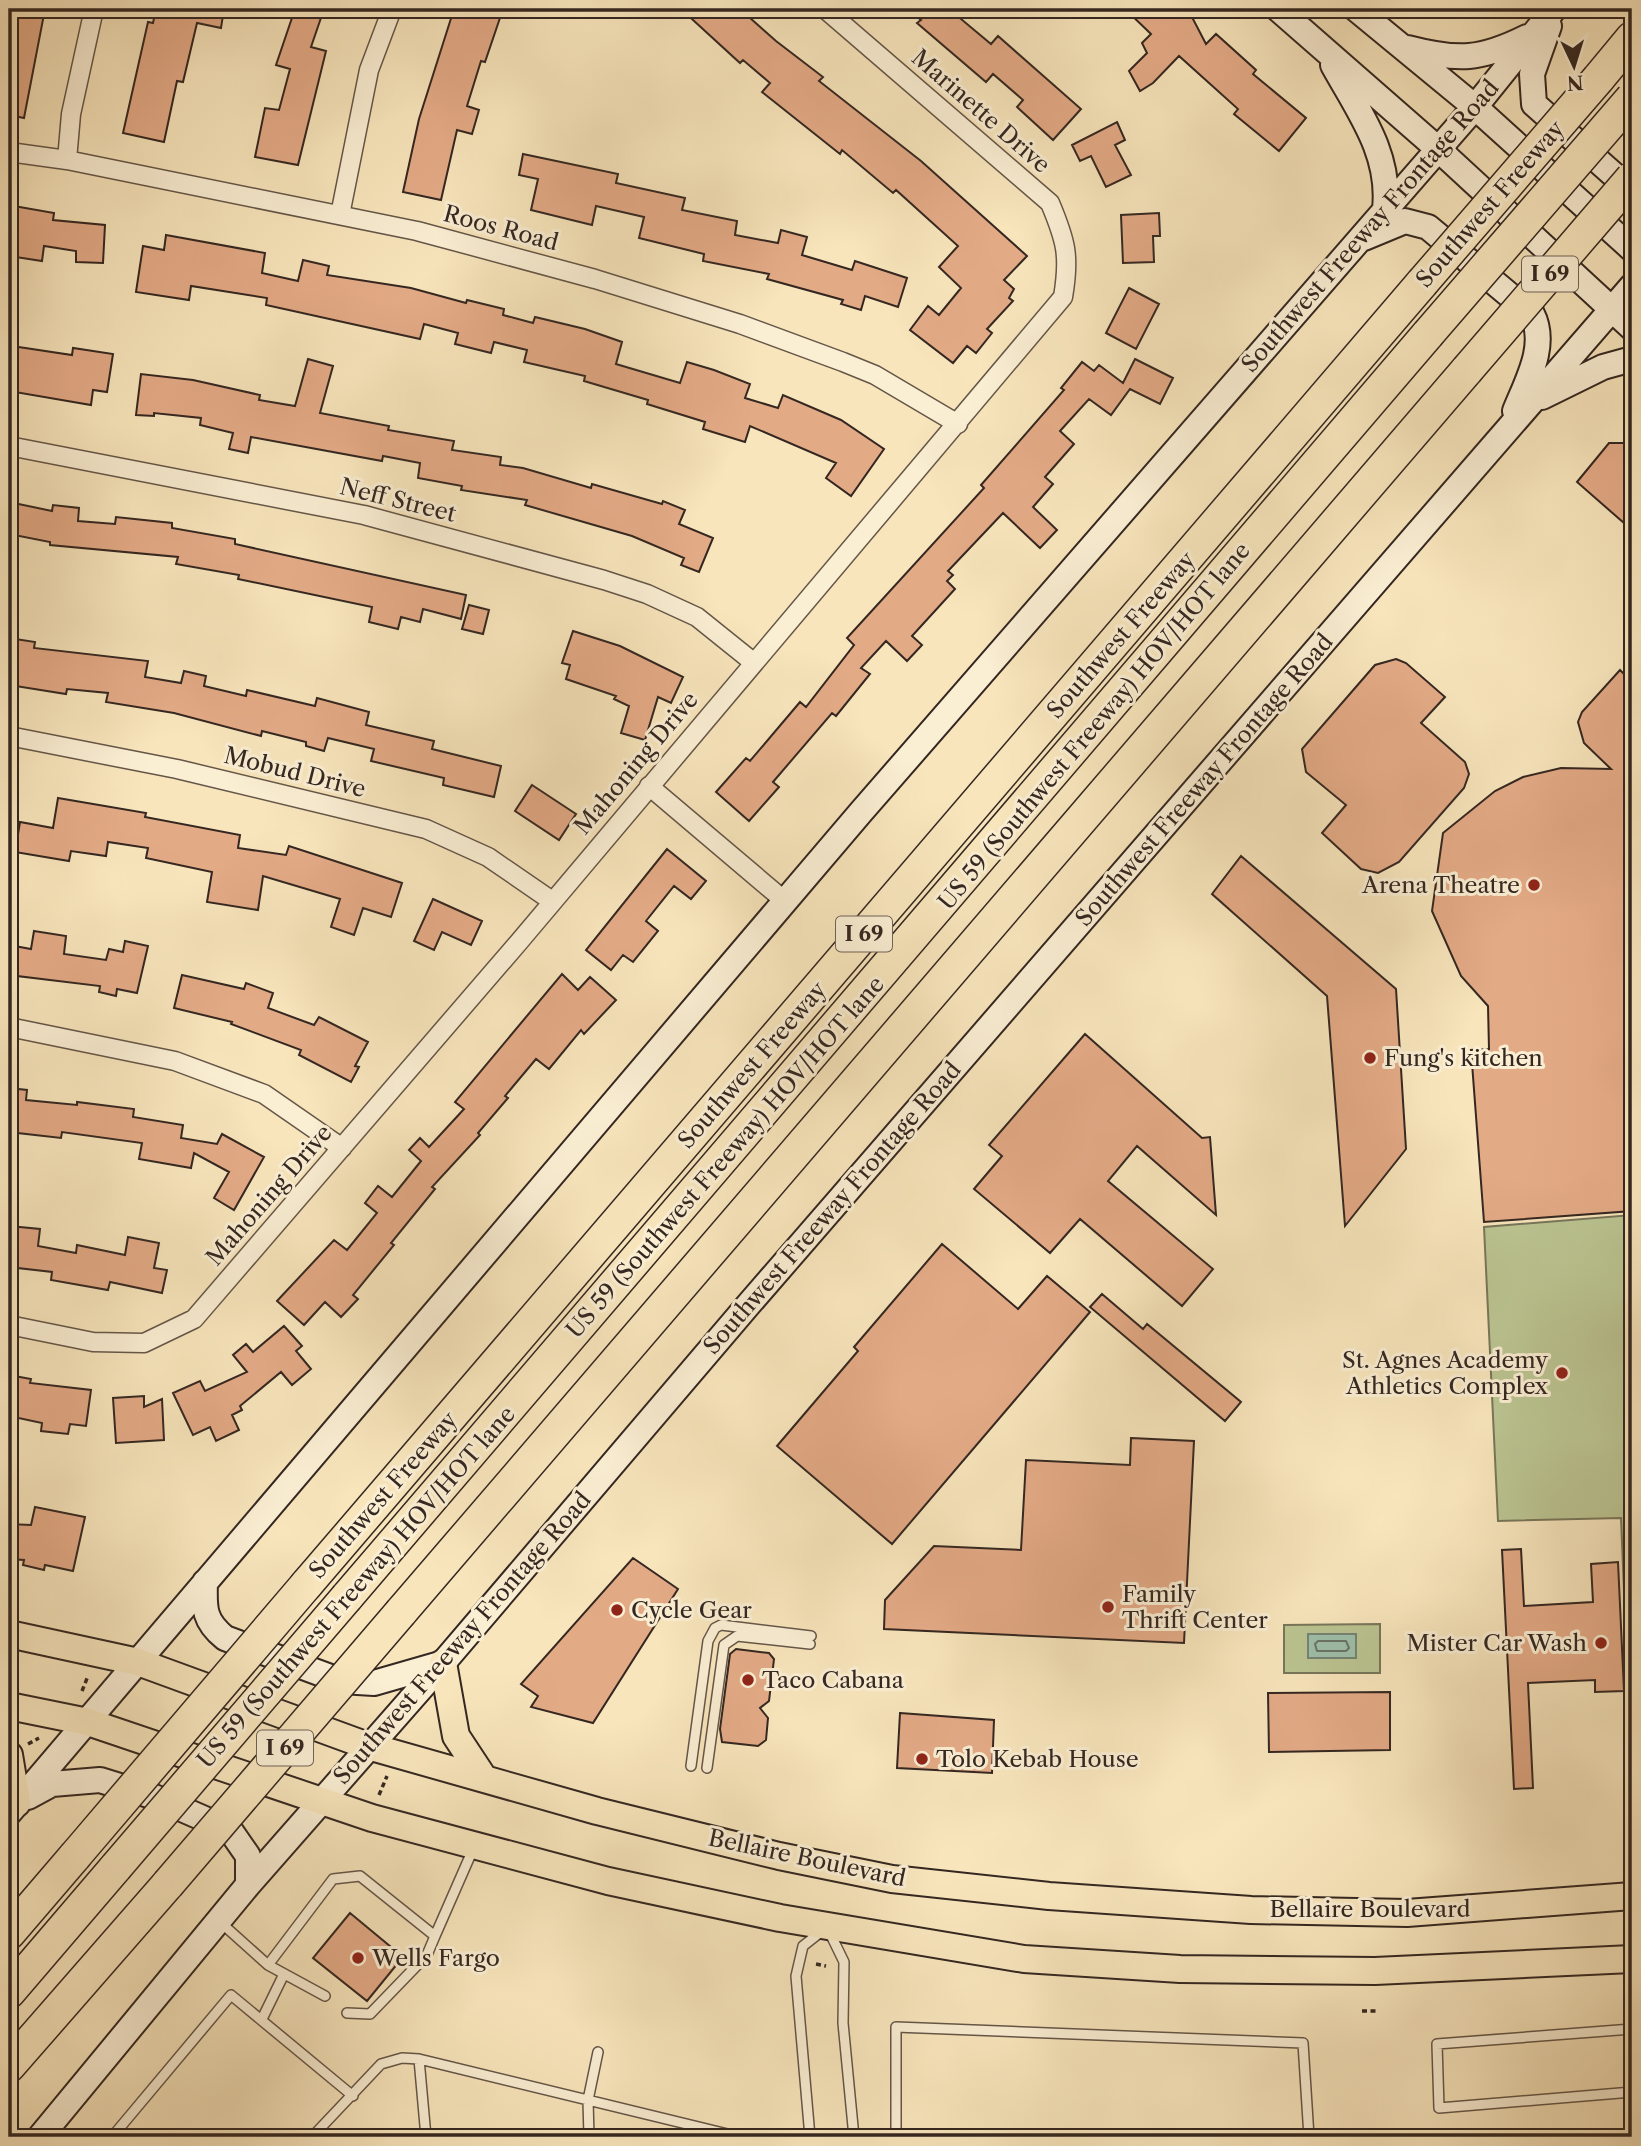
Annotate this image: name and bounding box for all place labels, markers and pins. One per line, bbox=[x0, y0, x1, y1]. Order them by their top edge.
place label: Arena Theatre bbox=[1361, 871, 1520, 899]
marker: Arena Theatre bbox=[1526, 877, 1542, 893]
place label: Fung's kitchen bbox=[1384, 1044, 1543, 1072]
marker: Fung's kitchen bbox=[1362, 1050, 1378, 1066]
place label: St. Agnes Academy Athletics Complex bbox=[1342, 1346, 1549, 1400]
marker: St. Agnes Academy Athletics Complex bbox=[1554, 1365, 1570, 1381]
place label: Family Thrift Center bbox=[1122, 1580, 1268, 1634]
place label: Cycle Gear bbox=[631, 1596, 752, 1624]
marker: Family Thrift Center bbox=[1100, 1599, 1116, 1615]
marker: Cycle Gear bbox=[609, 1602, 625, 1618]
place label: Mister Car Wash bbox=[1406, 1629, 1587, 1657]
marker: Mister Car Wash bbox=[1593, 1635, 1609, 1651]
place label: Taco Cabana bbox=[762, 1666, 905, 1694]
marker: Taco Cabana bbox=[740, 1672, 756, 1688]
place label: Tolo Kebab House bbox=[936, 1745, 1139, 1773]
marker: Tolo Kebab House bbox=[914, 1751, 930, 1767]
place label: Wells Fargo bbox=[371, 1944, 500, 1972]
marker: Wells Fargo bbox=[350, 1950, 366, 1966]

